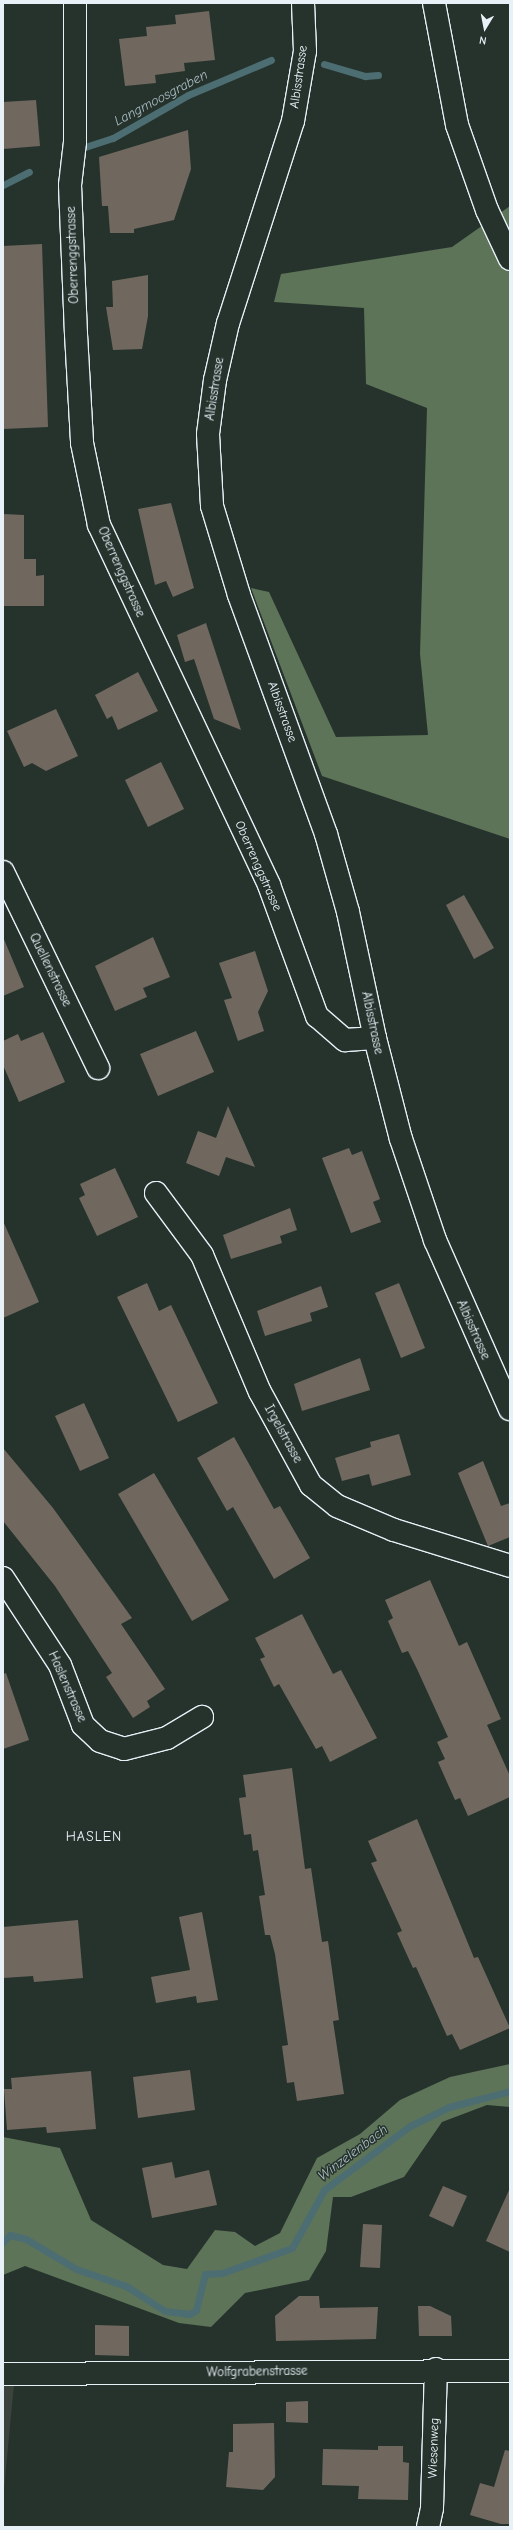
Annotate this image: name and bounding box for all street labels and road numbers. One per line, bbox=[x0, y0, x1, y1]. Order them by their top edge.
street label: Albisstrasse bbox=[287, 44, 311, 110]
street label: Oberrenggstrasse bbox=[64, 206, 82, 304]
street label: Albisstrasse bbox=[202, 356, 228, 422]
street label: Oberrenggstrasse bbox=[94, 524, 148, 620]
street label: Albisstrasse bbox=[264, 679, 300, 745]
street label: Oberrenggstrasse bbox=[231, 818, 285, 914]
street label: Quellenstrasse bbox=[25, 931, 75, 1009]
street label: Albisstrasse bbox=[358, 990, 386, 1056]
street label: Albisstrasse bbox=[453, 1298, 493, 1362]
street label: Irgelstrasse bbox=[261, 1402, 305, 1466]
street label: Haslenstrasse bbox=[44, 1649, 90, 1725]
street label: Wolfgrabenstrasse bbox=[206, 2363, 308, 2381]
street label: Wiesenweg bbox=[425, 2417, 443, 2479]

